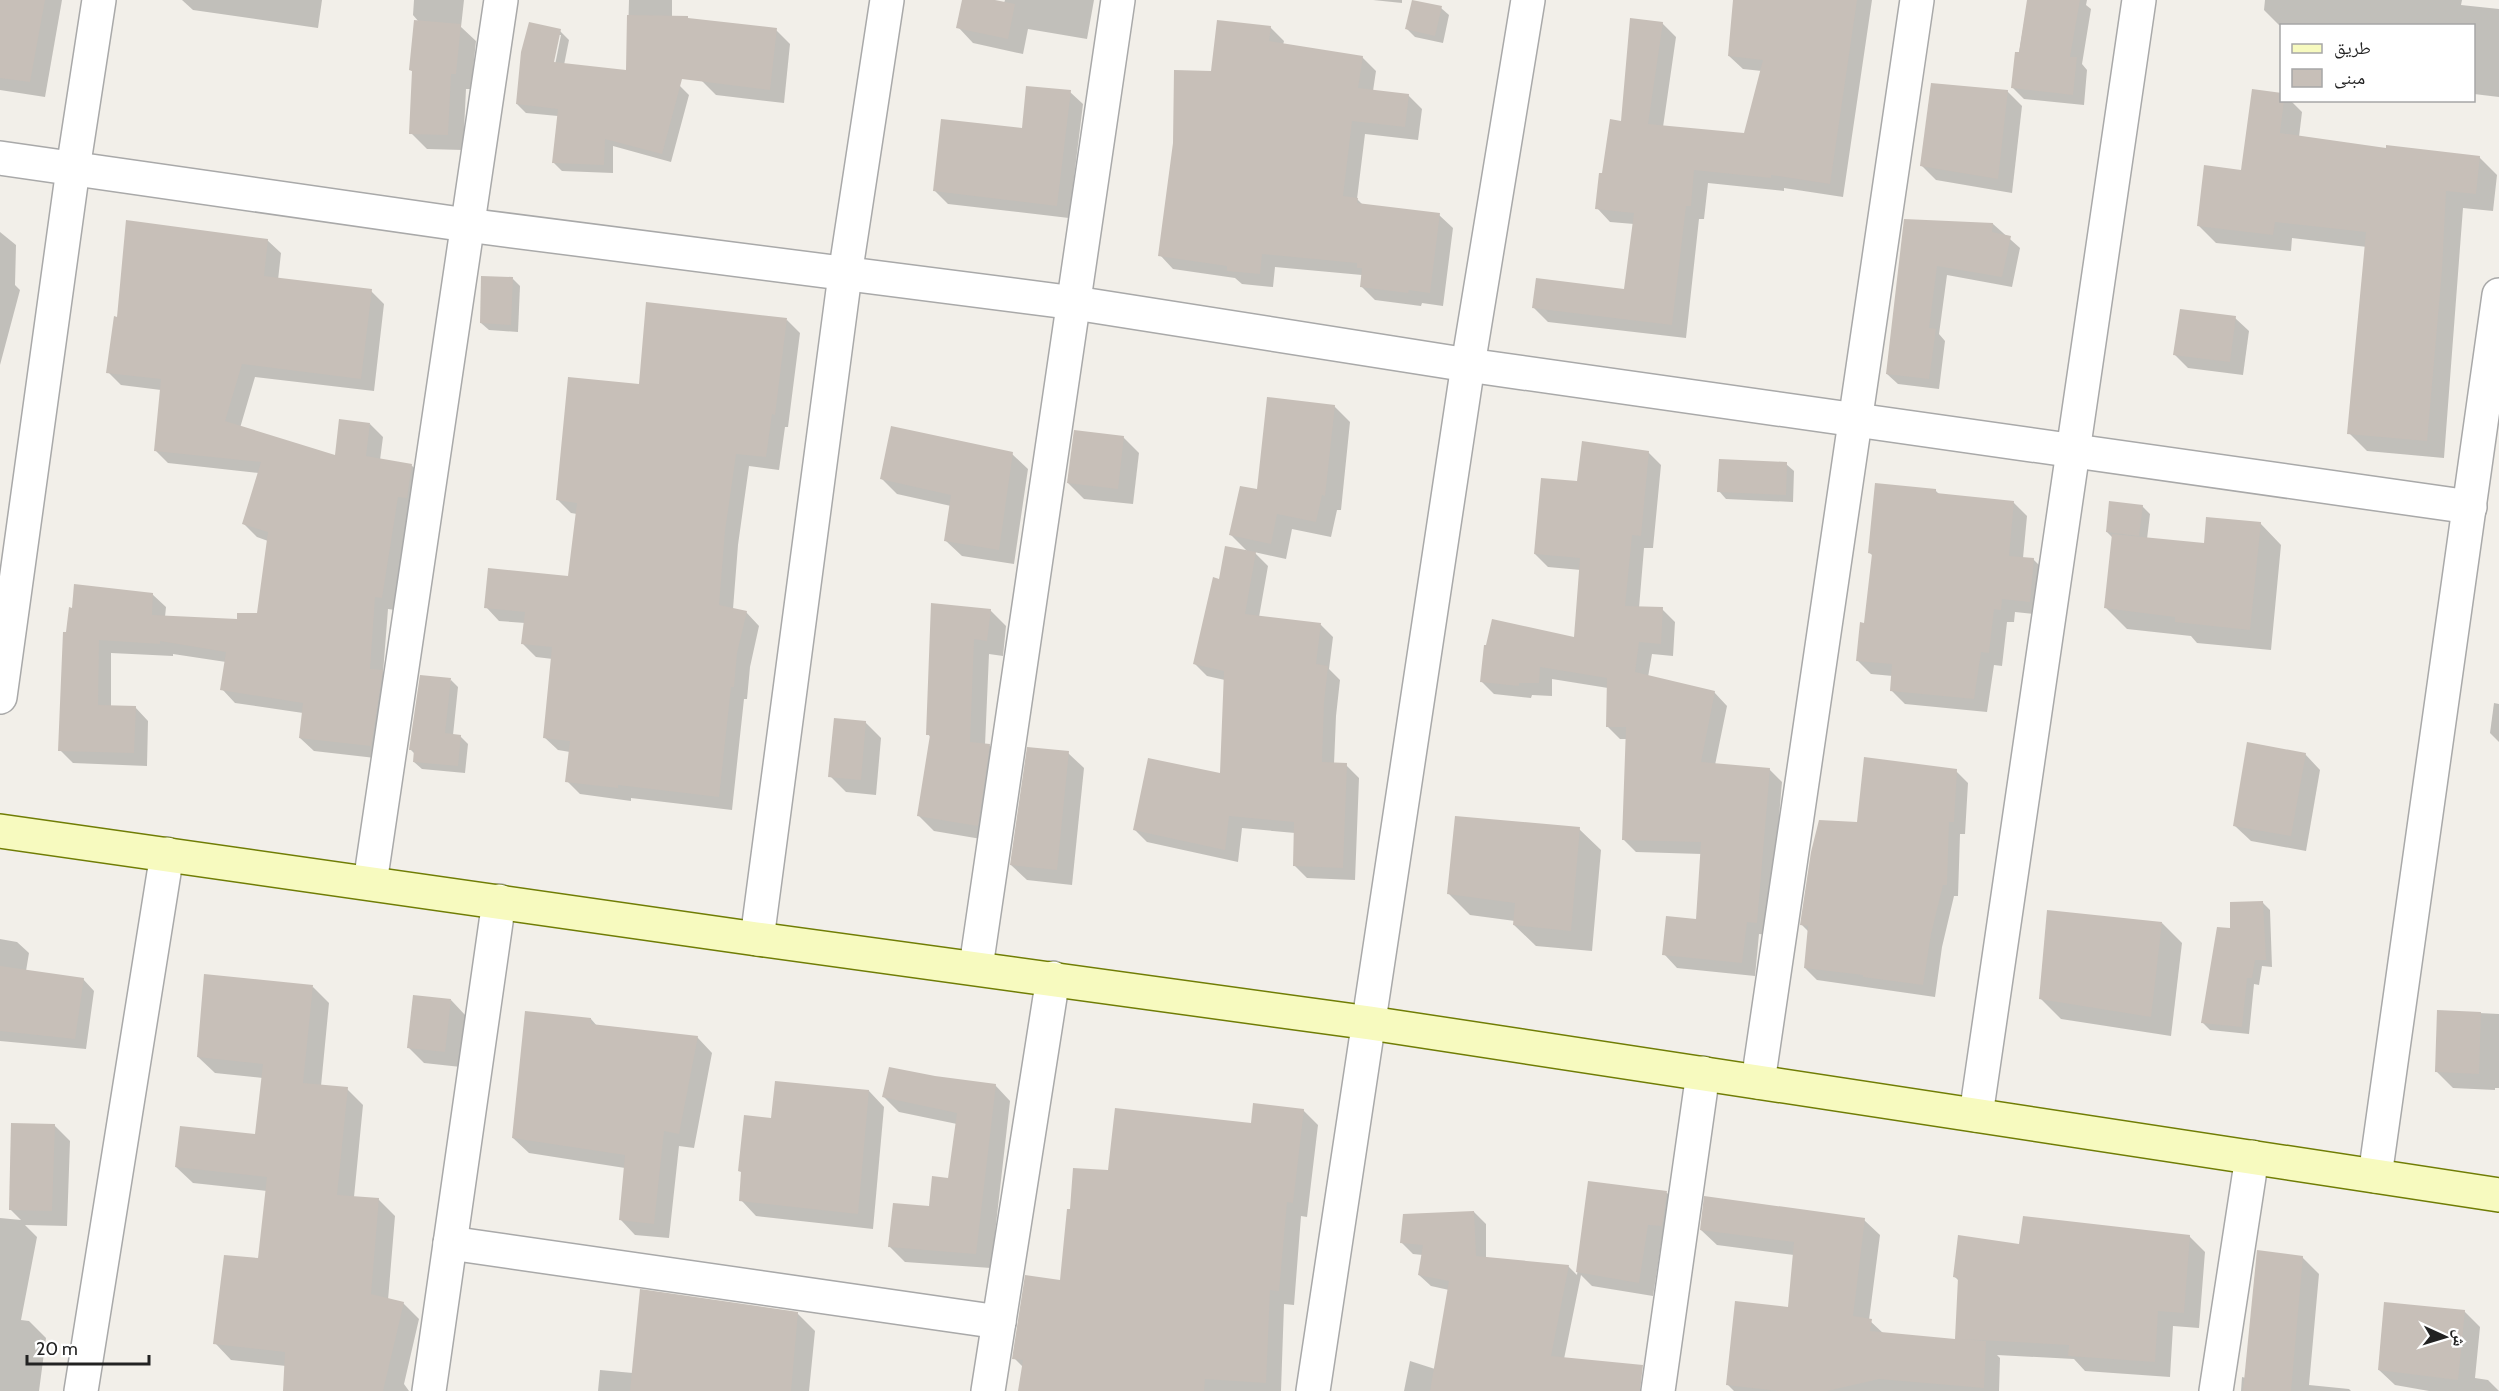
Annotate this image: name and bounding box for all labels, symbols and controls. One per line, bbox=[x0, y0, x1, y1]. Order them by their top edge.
legend bbox=[2280, 24, 2475, 102]
text: طريق bbox=[2334, 37, 2371, 59]
text: مبنى bbox=[2334, 67, 2365, 89]
north arrow bbox=[2415, 1307, 2475, 1367]
scale bar bbox=[27, 1328, 148, 1366]
text: ش bbox=[2449, 1329, 2470, 1347]
text: 20 m bbox=[36, 1338, 78, 1360]

